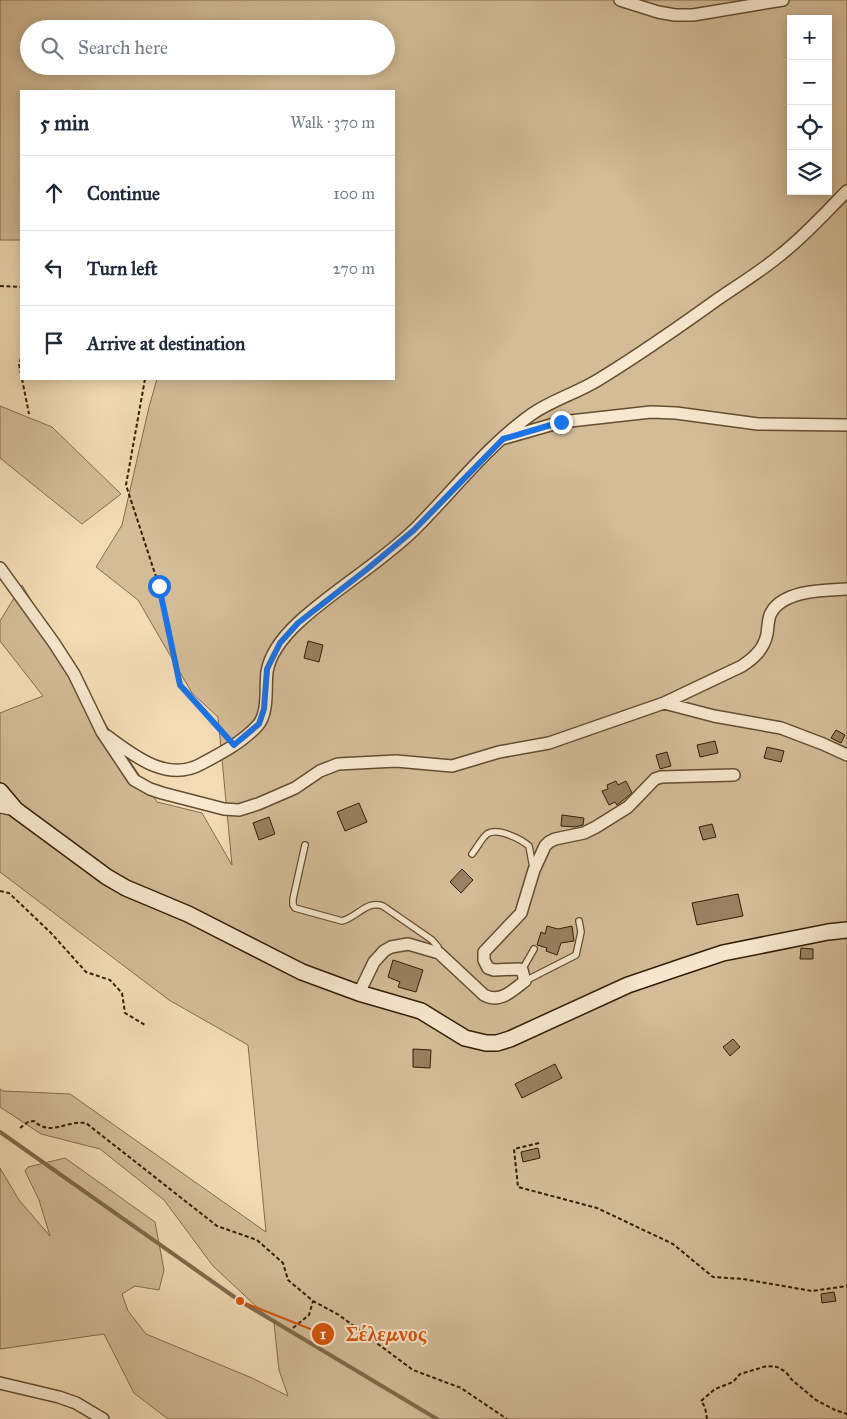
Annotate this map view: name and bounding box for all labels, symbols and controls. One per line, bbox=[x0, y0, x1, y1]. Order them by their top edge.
map controls bbox=[787, 15, 832, 195]
button: + bbox=[787, 15, 832, 60]
search box bbox=[20, 20, 395, 75]
icon: search bbox=[38, 34, 66, 62]
text: Search here bbox=[78, 36, 168, 59]
button: − bbox=[787, 60, 832, 105]
button: locate bbox=[787, 105, 832, 150]
text: 5 min bbox=[40, 110, 89, 136]
text: Walk · 370 m bbox=[291, 113, 375, 132]
button: layers bbox=[787, 150, 832, 195]
icon: ahead bbox=[40, 179, 68, 207]
text: Continue bbox=[87, 182, 160, 205]
text: 100 m bbox=[333, 184, 375, 203]
icon: left bbox=[40, 254, 68, 282]
text: Turn left bbox=[87, 257, 157, 280]
text: 270 m bbox=[333, 259, 375, 278]
icon: arrive bbox=[40, 329, 68, 357]
text: Arrive at destination bbox=[87, 332, 245, 355]
route end bbox=[550, 411, 573, 434]
route start bbox=[148, 575, 171, 598]
callout: Σέλεμνος bbox=[310, 1317, 436, 1352]
text: Σέλεμνος bbox=[346, 1322, 427, 1346]
text: 1 bbox=[320, 1325, 326, 1343]

